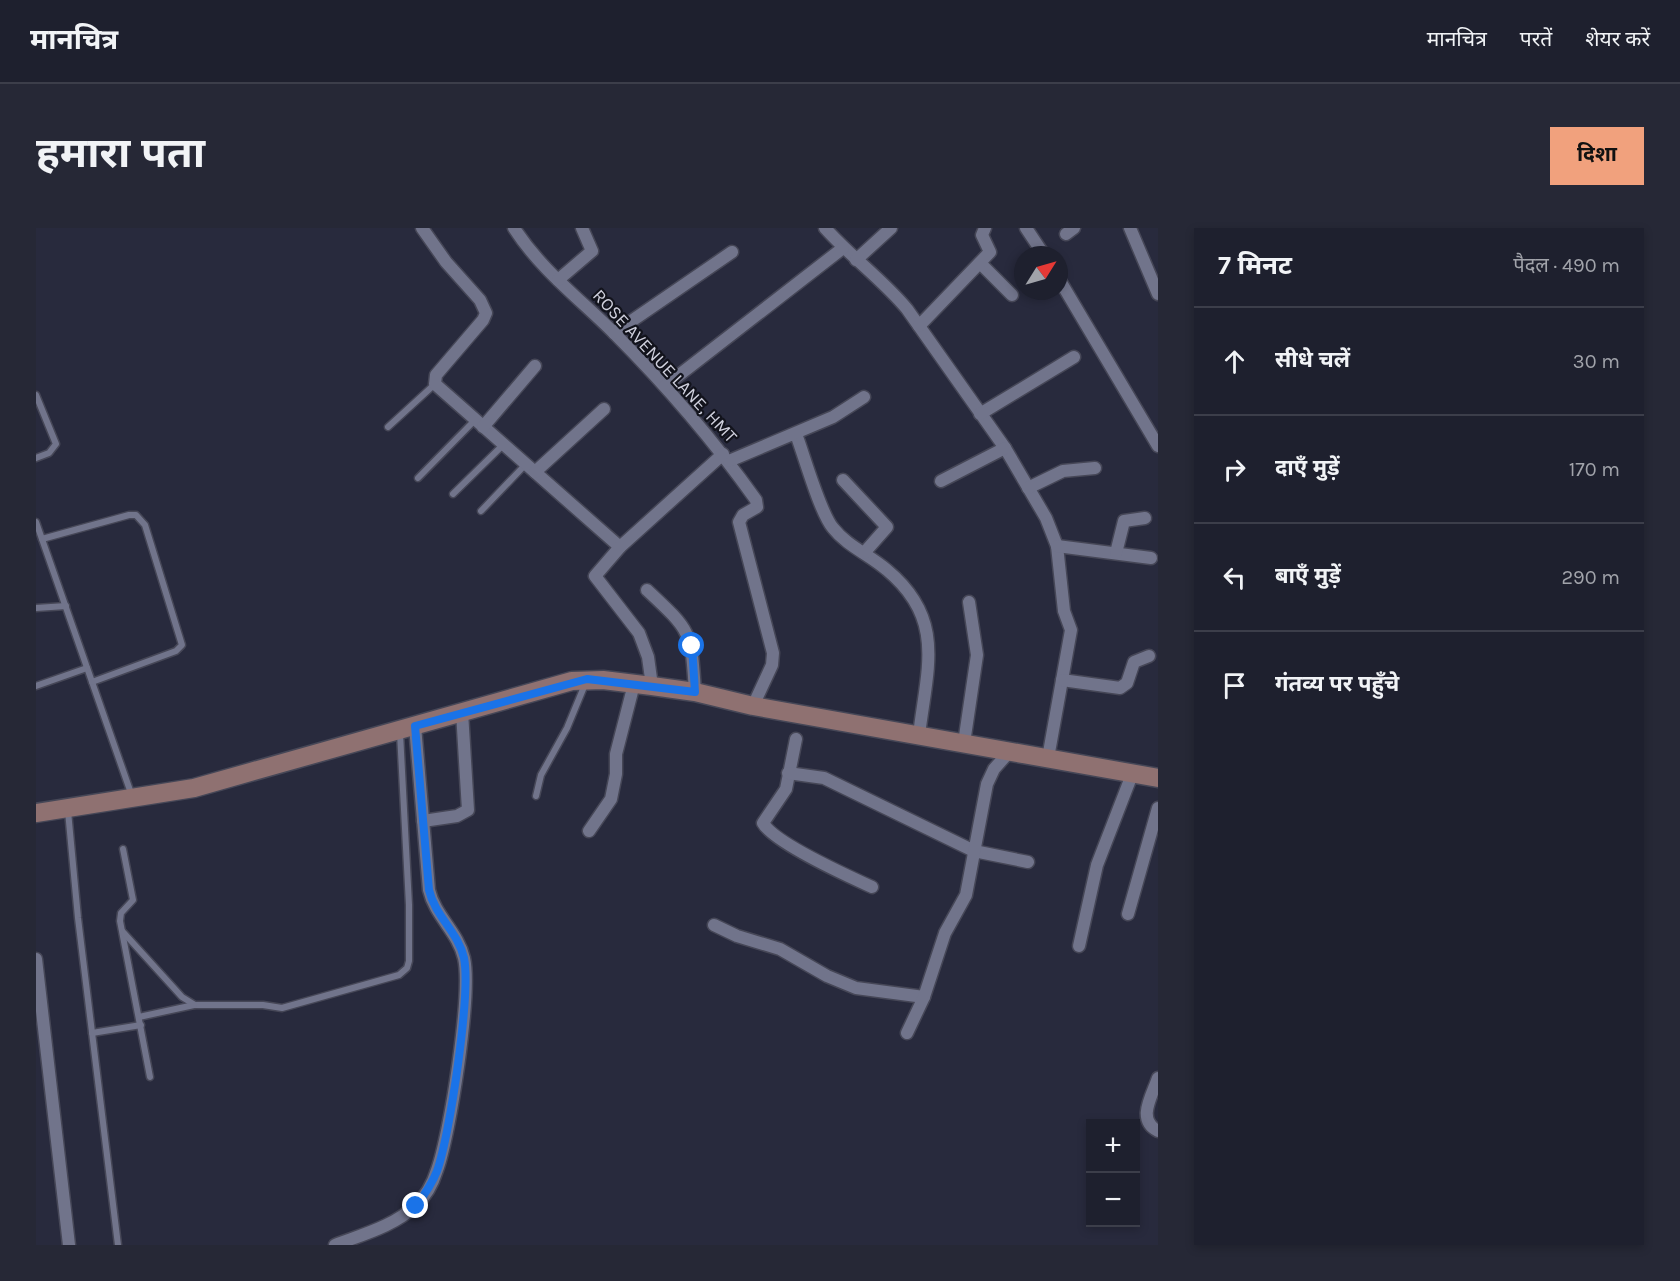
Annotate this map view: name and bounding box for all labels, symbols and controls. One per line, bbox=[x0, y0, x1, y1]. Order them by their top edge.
text: मानचित्र bbox=[30, 23, 118, 56]
text: मानचित्र bbox=[1427, 27, 1487, 51]
text: परतें bbox=[1520, 27, 1552, 51]
text: शेयर करें bbox=[1585, 27, 1650, 51]
button: दिशा bbox=[1550, 127, 1644, 185]
text: हमारा पता bbox=[36, 128, 205, 178]
north arrow bbox=[1014, 246, 1068, 300]
text: 7 मिनट bbox=[1218, 250, 1292, 281]
text: पैदल · 490 m bbox=[1513, 254, 1620, 277]
street label: ROSE AVENUE LANE, HMT bbox=[588, 285, 742, 447]
icon: ahead bbox=[1218, 345, 1251, 378]
text: सीधे चलें bbox=[1275, 347, 1350, 373]
text: 30 m bbox=[1573, 350, 1620, 373]
icon: right bbox=[1218, 453, 1251, 486]
text: दाएँ मुड़ें bbox=[1275, 455, 1340, 481]
text: 170 m bbox=[1569, 458, 1620, 481]
icon: left bbox=[1218, 561, 1251, 594]
text: बाएँ मुड़ें bbox=[1275, 563, 1341, 589]
text: 290 m bbox=[1561, 566, 1620, 589]
route start bbox=[678, 632, 704, 658]
icon: arrive bbox=[1218, 669, 1251, 702]
text: गंतव्य पर पहुँचे bbox=[1275, 671, 1399, 697]
map controls bbox=[1086, 1119, 1140, 1227]
button: + bbox=[1086, 1119, 1140, 1173]
button: − bbox=[1086, 1173, 1140, 1227]
route end bbox=[402, 1192, 428, 1218]

